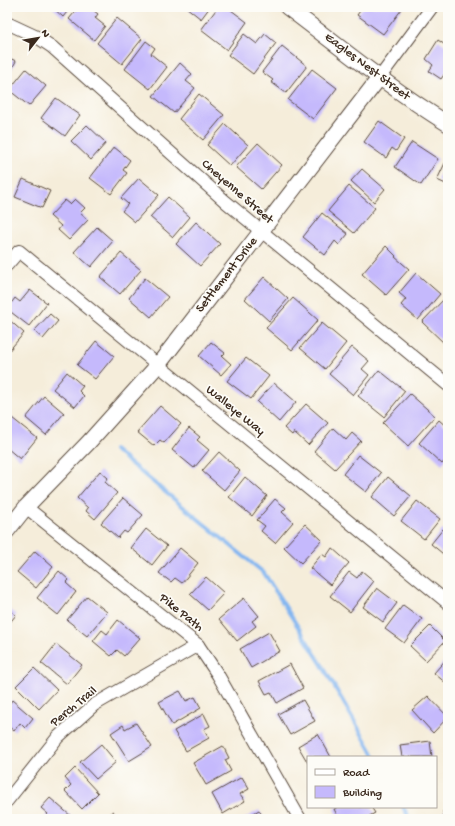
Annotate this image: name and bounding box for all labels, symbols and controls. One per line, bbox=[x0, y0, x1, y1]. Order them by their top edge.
north arrow bbox=[18, 18, 58, 58]
text: N bbox=[38, 28, 52, 40]
street label: Eagles Nest Street bbox=[321, 30, 414, 105]
street label: Cheyenne Street bbox=[198, 157, 277, 229]
street label: Settlement Drive bbox=[193, 234, 261, 316]
street label: Walleye Way bbox=[202, 383, 268, 440]
street label: Pike Path bbox=[155, 590, 206, 635]
street label: Perch Trail bbox=[47, 684, 100, 731]
legend bbox=[307, 756, 437, 808]
text: Road bbox=[343, 767, 370, 781]
text: Building bbox=[342, 787, 382, 801]

